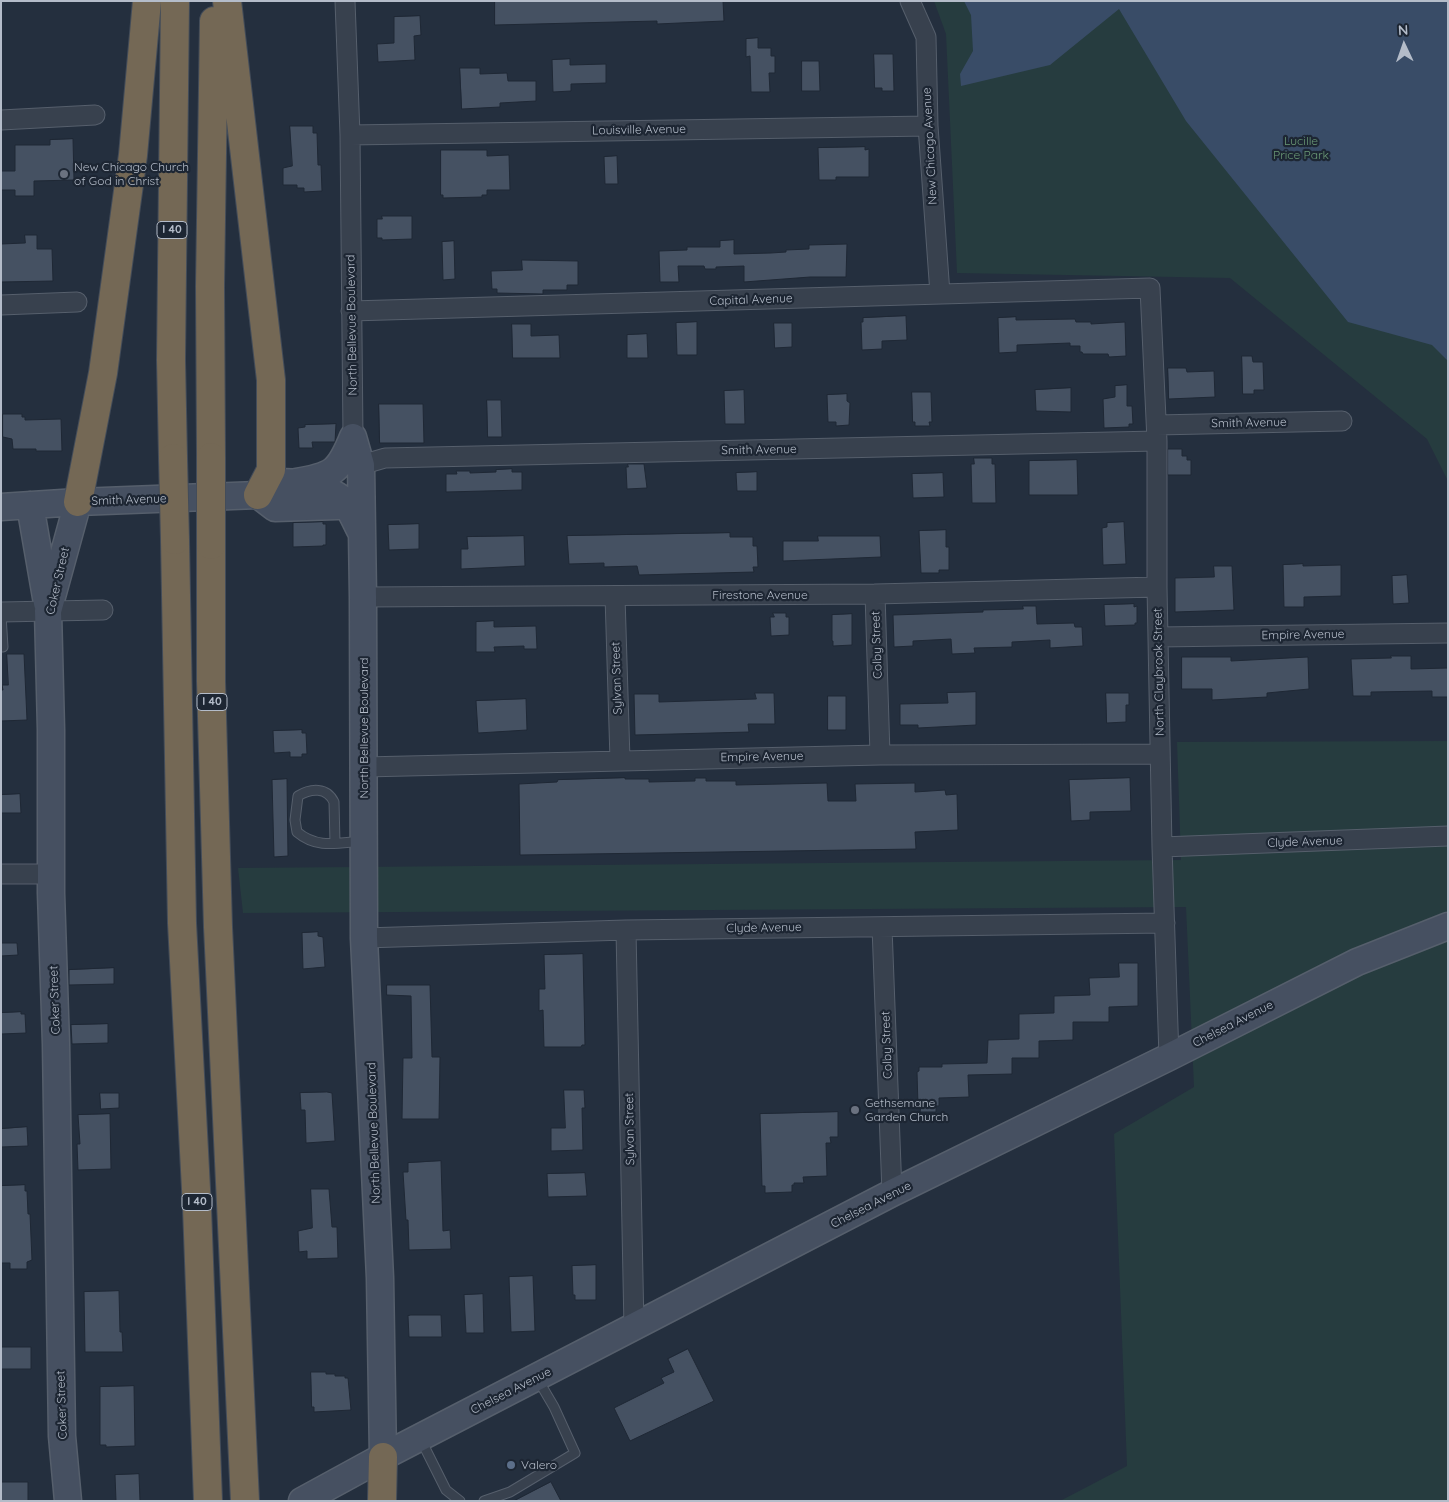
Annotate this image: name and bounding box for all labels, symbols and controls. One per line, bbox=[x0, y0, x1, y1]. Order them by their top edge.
north arrow bbox=[1379, 20, 1429, 70]
text: N bbox=[1398, 21, 1409, 39]
street label: New Chicago Avenue bbox=[920, 87, 940, 205]
street label: Louisville Avenue bbox=[592, 122, 686, 138]
park label: Lucille Price Park bbox=[1273, 134, 1329, 162]
place label: New Chicago Church of God in Christ bbox=[74, 160, 189, 188]
marker: New Chicago Church of God in Christ bbox=[58, 168, 70, 180]
road number: I 40 bbox=[157, 222, 187, 238]
street label: North Bellevue Boulevard bbox=[344, 254, 360, 396]
street label: Capital Avenue bbox=[709, 291, 793, 309]
street label: Smith Avenue bbox=[1211, 415, 1287, 431]
street label: Smith Avenue bbox=[721, 442, 797, 458]
street label: Smith Avenue bbox=[91, 491, 167, 509]
street label: Coker Street bbox=[43, 546, 73, 616]
street label: Firestone Avenue bbox=[712, 588, 808, 602]
street label: North Claybrook Street bbox=[1151, 608, 1167, 736]
street label: Colby Street bbox=[869, 611, 885, 679]
street label: Empire Avenue bbox=[1261, 627, 1345, 643]
street label: Sylvan Street bbox=[609, 641, 625, 715]
street label: North Bellevue Boulevard bbox=[357, 657, 371, 799]
road number: I 40 bbox=[197, 694, 227, 710]
street label: Empire Avenue bbox=[720, 749, 804, 765]
street label: Clyde Avenue bbox=[1267, 833, 1343, 851]
street label: Clyde Avenue bbox=[726, 920, 802, 936]
street label: Coker Street bbox=[47, 965, 63, 1035]
street label: Chelsea Avenue bbox=[1190, 998, 1276, 1050]
street label: Colby Street bbox=[879, 1011, 895, 1079]
street label: North Bellevue Boulevard bbox=[364, 1062, 384, 1204]
street label: Sylvan Street bbox=[622, 1093, 638, 1165]
place label: Gethsemane Garden Church bbox=[865, 1096, 948, 1124]
marker: Gethsemane Garden Church bbox=[849, 1104, 861, 1116]
street label: Chelsea Avenue bbox=[828, 1179, 914, 1231]
road number: I 40 bbox=[182, 1194, 212, 1210]
street label: Chelsea Avenue bbox=[468, 1365, 554, 1417]
street label: Coker Street bbox=[54, 1370, 70, 1440]
place label: Valero bbox=[521, 1458, 557, 1472]
marker: Valero bbox=[505, 1459, 517, 1471]

